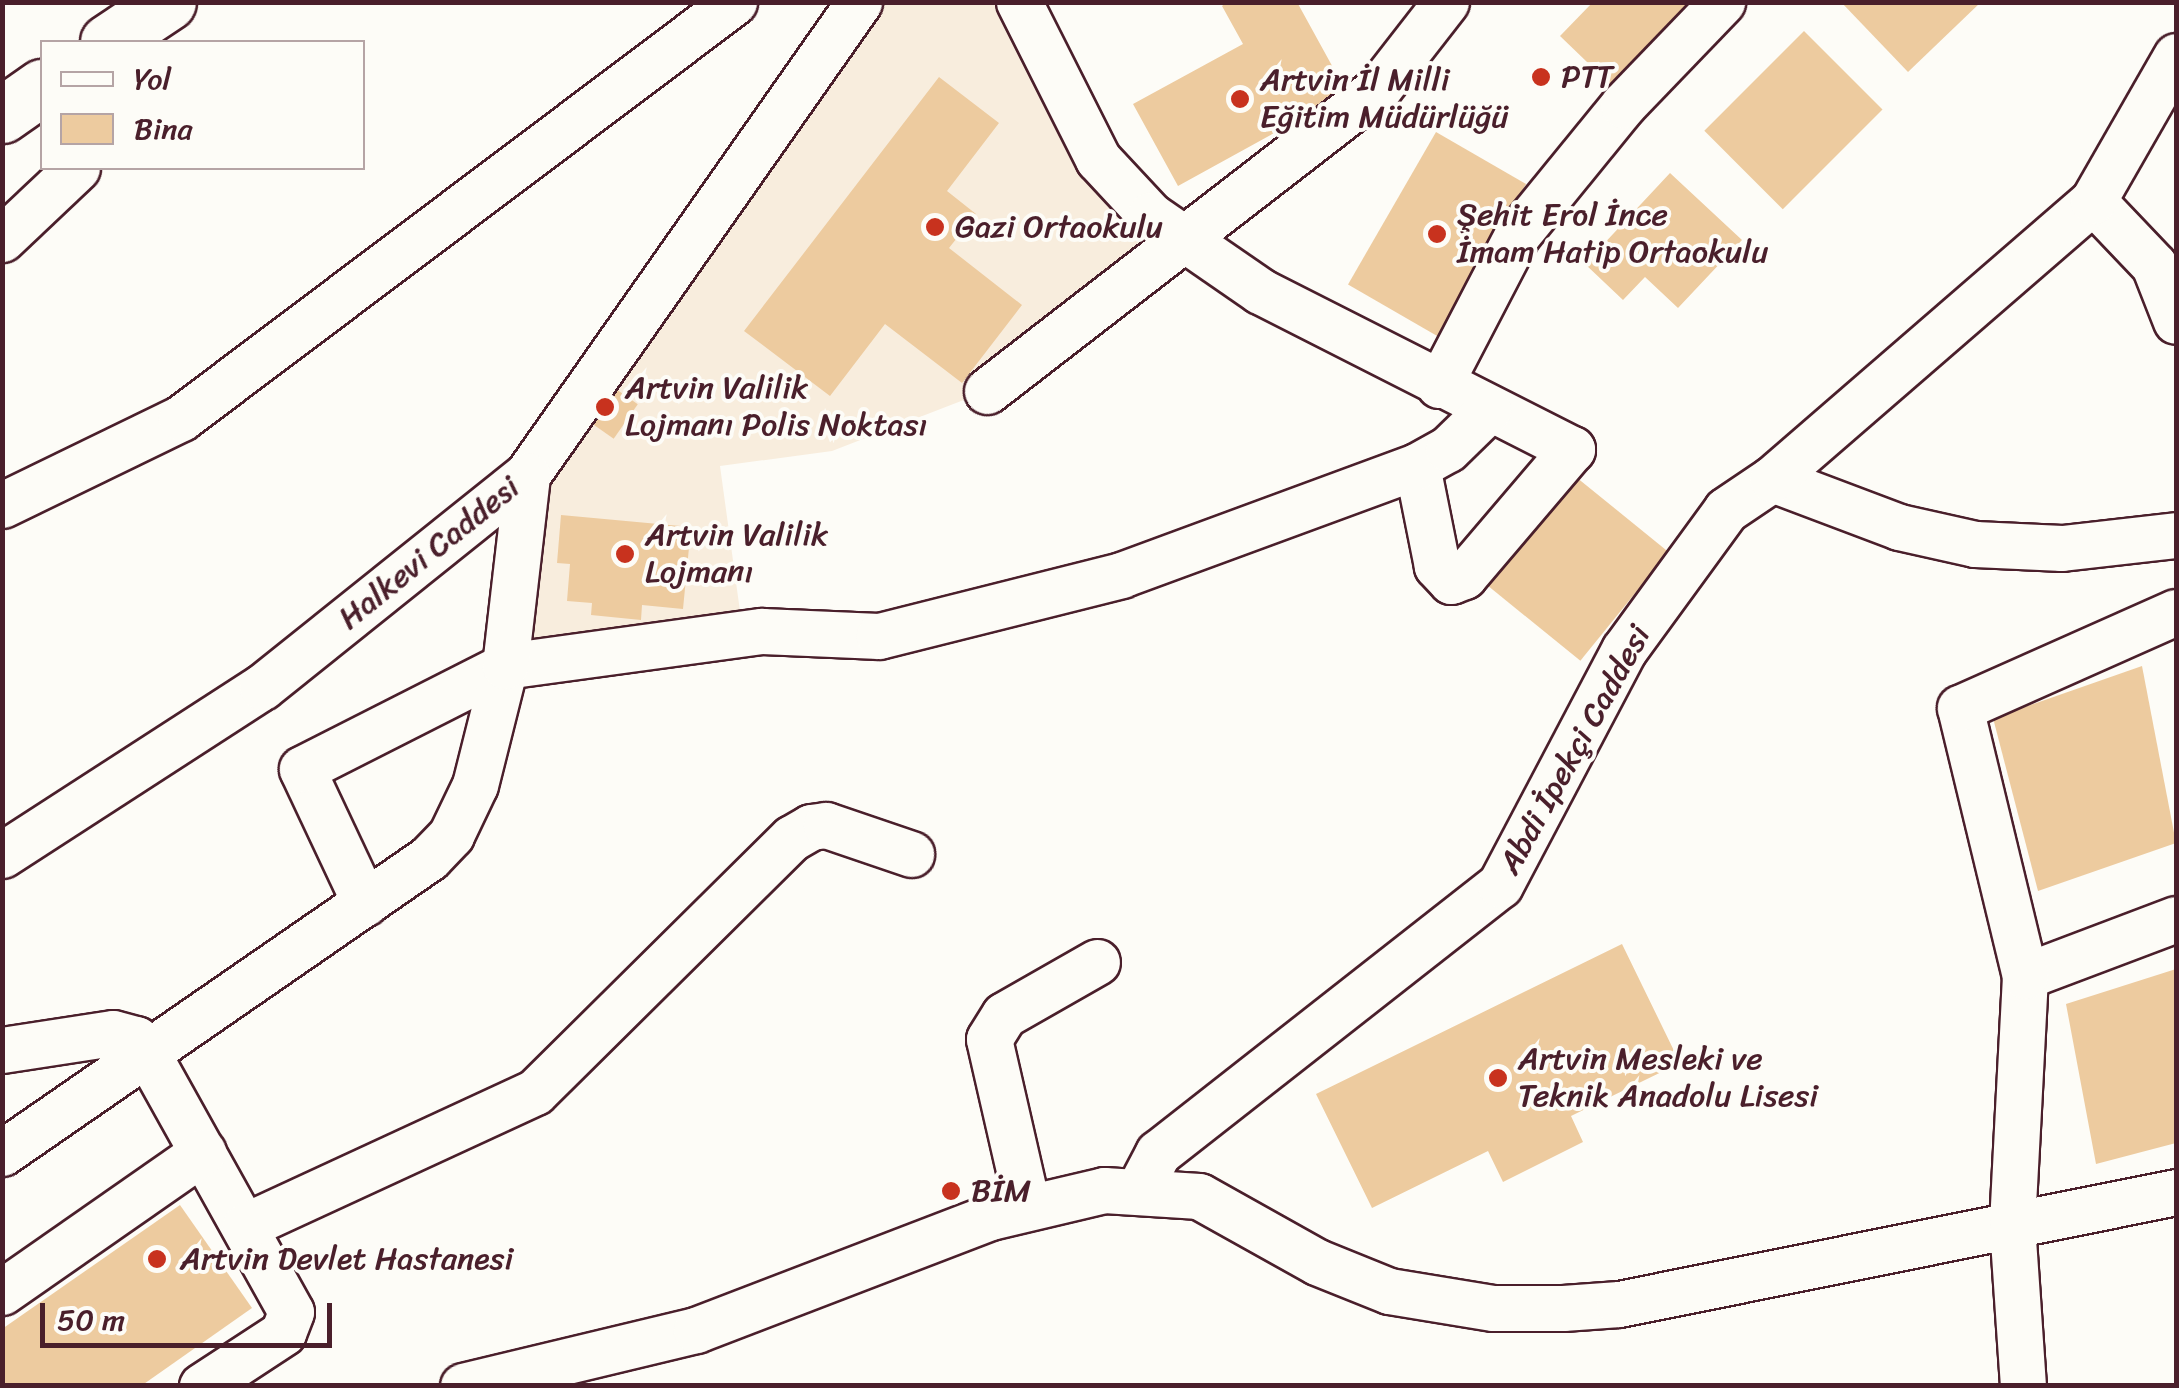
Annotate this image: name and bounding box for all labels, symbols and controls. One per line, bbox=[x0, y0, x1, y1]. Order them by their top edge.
legend bbox=[40, 40, 365, 170]
text: Yol bbox=[134, 52, 171, 106]
place label: PTT bbox=[1561, 58, 1613, 96]
place label: Artvin İl Milli Eğitim Müdürlüğü bbox=[1260, 62, 1508, 137]
marker: PTT bbox=[1530, 66, 1552, 88]
marker: Artvin İl Milli Eğitim Müdürlüğü bbox=[1229, 88, 1251, 110]
text: Bina bbox=[134, 102, 192, 156]
place label: Şehit Erol İnce İmam Hatip Ortaokulu bbox=[1457, 197, 1771, 272]
place label: Gazi Ortaokulu bbox=[955, 208, 1164, 246]
marker: Gazi Ortaokulu bbox=[924, 216, 946, 238]
marker: Şehit Erol İnce İmam Hatip Ortaokulu bbox=[1426, 223, 1448, 245]
place label: Artvin Valilik Lojmanı Polis Noktası bbox=[625, 370, 926, 445]
marker: Artvin Valilik Lojmanı Polis Noktası bbox=[594, 396, 616, 418]
street label: Halkevi Caddesi bbox=[331, 468, 527, 638]
place label: Artvin Valilik Lojmanı bbox=[645, 517, 828, 592]
marker: Artvin Valilik Lojmanı bbox=[614, 543, 636, 565]
street label: Abdi İpekçi Caddesi bbox=[1491, 620, 1659, 880]
place label: Artvin Mesleki ve Teknik Anadolu Lisesi bbox=[1518, 1041, 1818, 1116]
marker: Artvin Mesleki ve Teknik Anadolu Lisesi bbox=[1487, 1067, 1509, 1089]
place label: BİM bbox=[971, 1172, 1031, 1210]
marker: BİM bbox=[940, 1180, 962, 1202]
place label: Artvin Devlet Hastanesi bbox=[180, 1240, 514, 1278]
marker: Artvin Devlet Hastanesi bbox=[144, 1246, 170, 1272]
scale bar bbox=[45, 1283, 338, 1345]
text: 50 m bbox=[57, 1293, 125, 1347]

